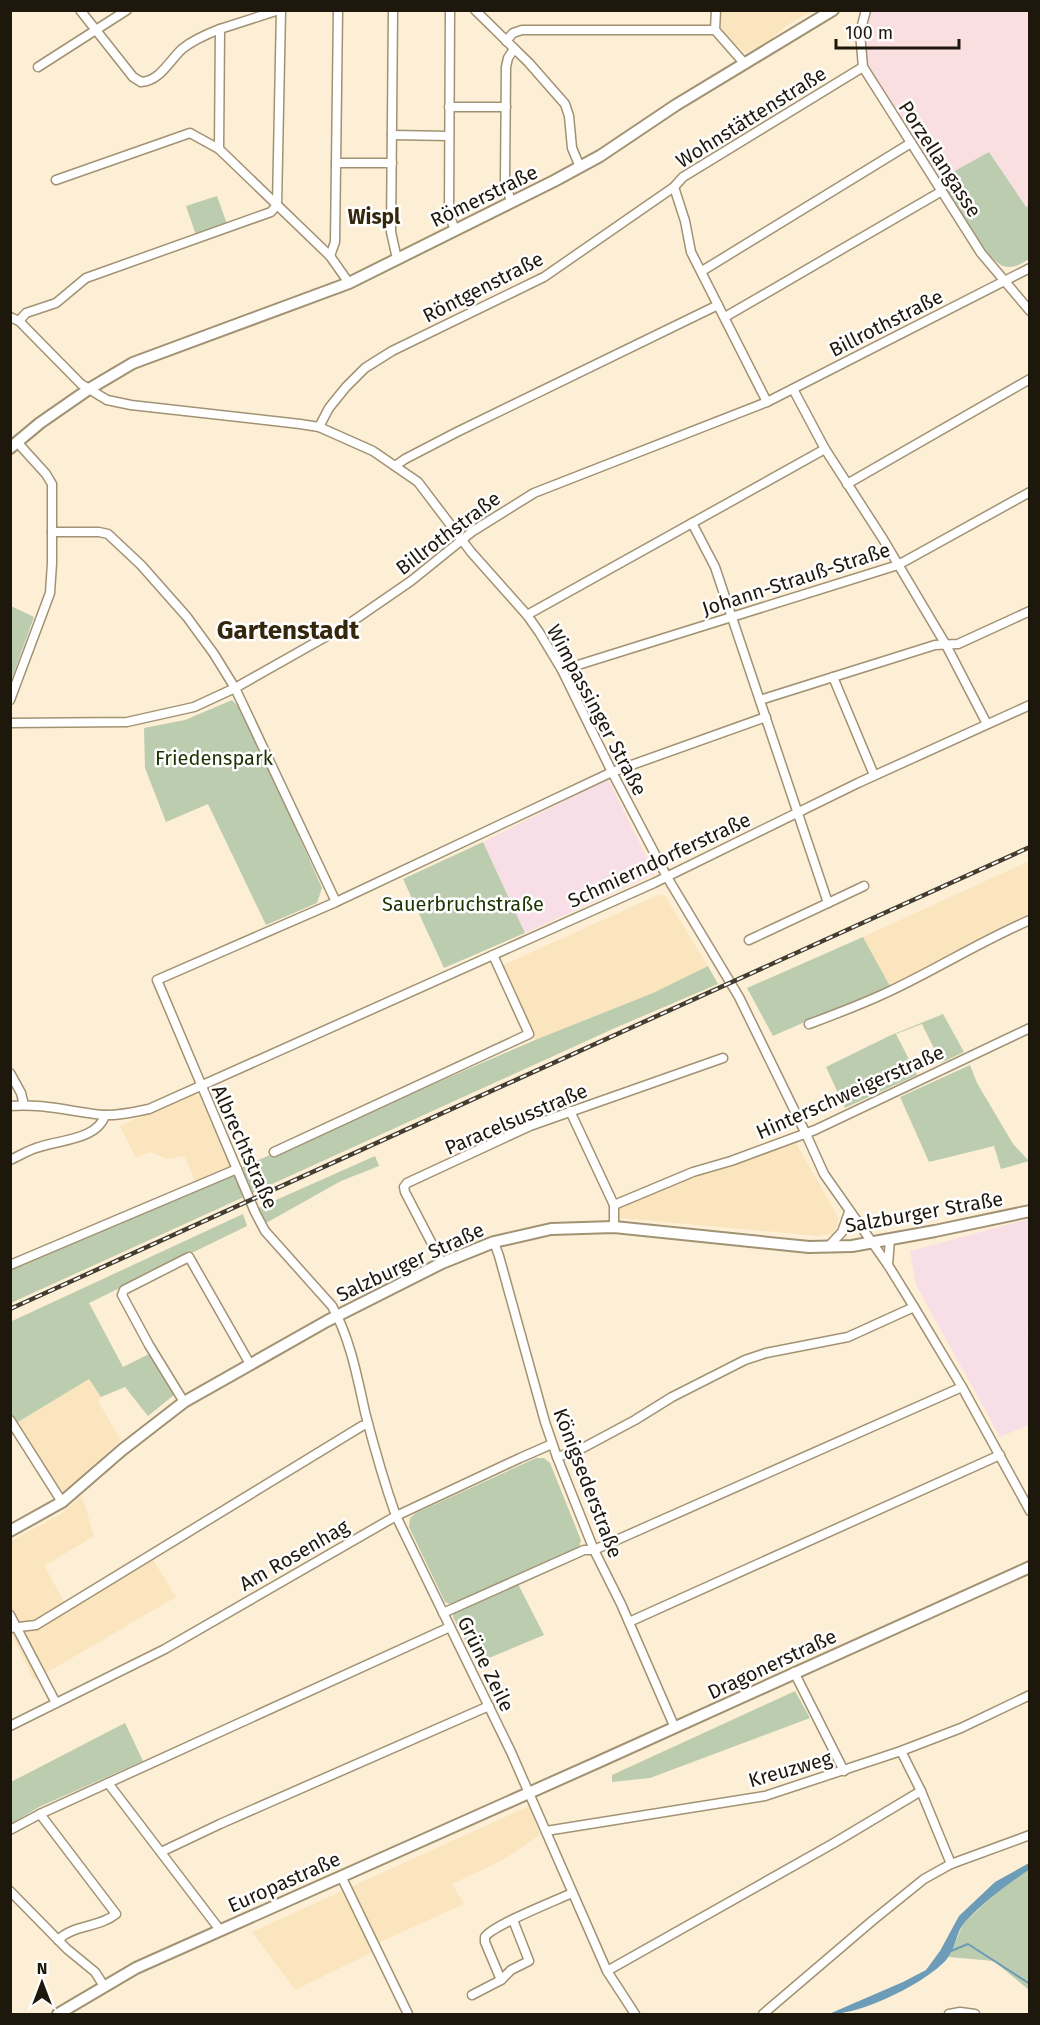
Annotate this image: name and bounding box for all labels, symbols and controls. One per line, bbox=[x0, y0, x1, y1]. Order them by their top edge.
scale bar bbox=[836, 12, 959, 50]
text: 100 m bbox=[845, 22, 893, 44]
street label: Wohnstättenstraße bbox=[671, 61, 831, 173]
street label: Porzellangasse bbox=[893, 96, 987, 222]
street label: Römerstraße bbox=[427, 160, 541, 232]
district label: Wispl bbox=[348, 204, 401, 230]
street label: Röntgenstraße bbox=[419, 246, 547, 328]
street label: Billrothstraße bbox=[825, 284, 947, 362]
street label: Billrothstraße bbox=[391, 486, 505, 580]
street label: Johann-Strauß-Straße bbox=[699, 537, 893, 621]
district label: Gartenstadt bbox=[217, 615, 360, 646]
street label: Wimpassinger Straße bbox=[542, 620, 652, 800]
park label: Friedenspark bbox=[155, 746, 274, 770]
street label: Schmierndorferstraße bbox=[564, 807, 754, 913]
park label: Sauerbruchstraße bbox=[382, 892, 544, 916]
street label: Hinterschweigerstraße bbox=[752, 1040, 948, 1144]
street label: Paracelsusstraße bbox=[441, 1078, 591, 1160]
street label: Albrechtstraße bbox=[207, 1081, 283, 1213]
street label: Salzburger Straße bbox=[843, 1186, 1005, 1238]
street label: Salzburger Straße bbox=[332, 1217, 488, 1307]
street label: Königsederstraße bbox=[548, 1405, 628, 1561]
street label: Am Rosenhag bbox=[235, 1514, 353, 1596]
street label: Grüne Zeile bbox=[453, 1612, 519, 1716]
street label: Dragonerstraße bbox=[704, 1624, 840, 1704]
street label: Kreuzweg bbox=[745, 1745, 835, 1792]
street label: Europastraße bbox=[224, 1847, 344, 1917]
north arrow bbox=[12, 1953, 72, 2013]
text: N bbox=[37, 1959, 47, 1978]

